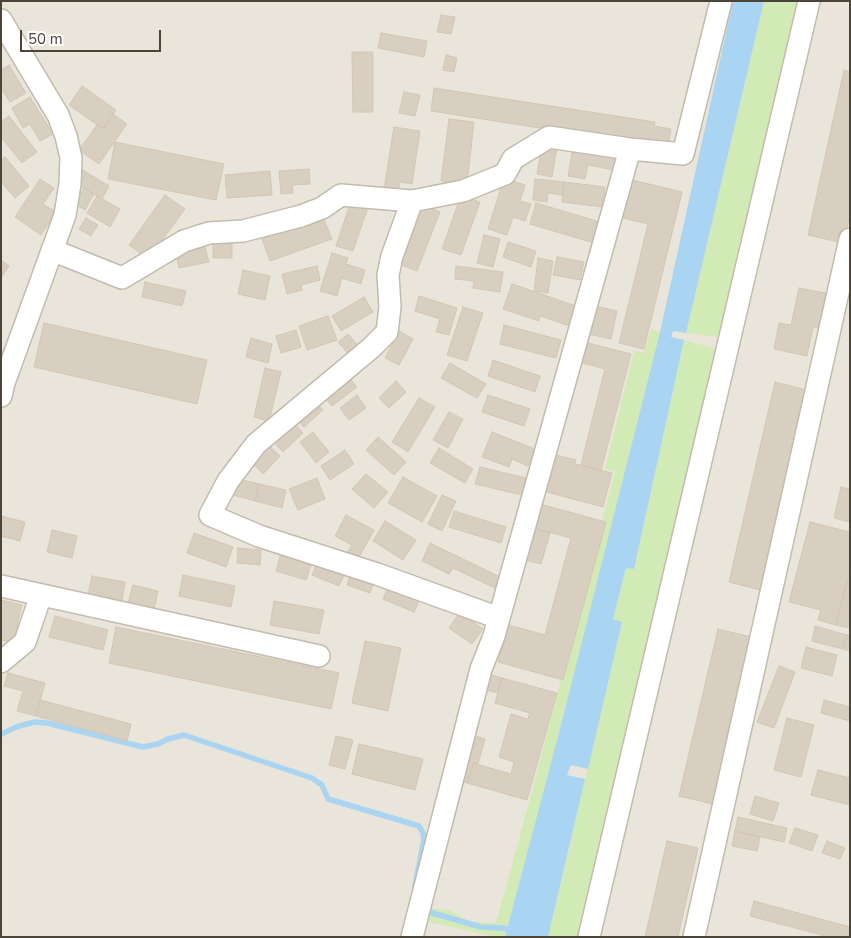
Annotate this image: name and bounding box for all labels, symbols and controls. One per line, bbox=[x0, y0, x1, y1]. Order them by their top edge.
scale bar bbox=[22, 20, 164, 52]
text: 50 m bbox=[28, 29, 63, 49]

